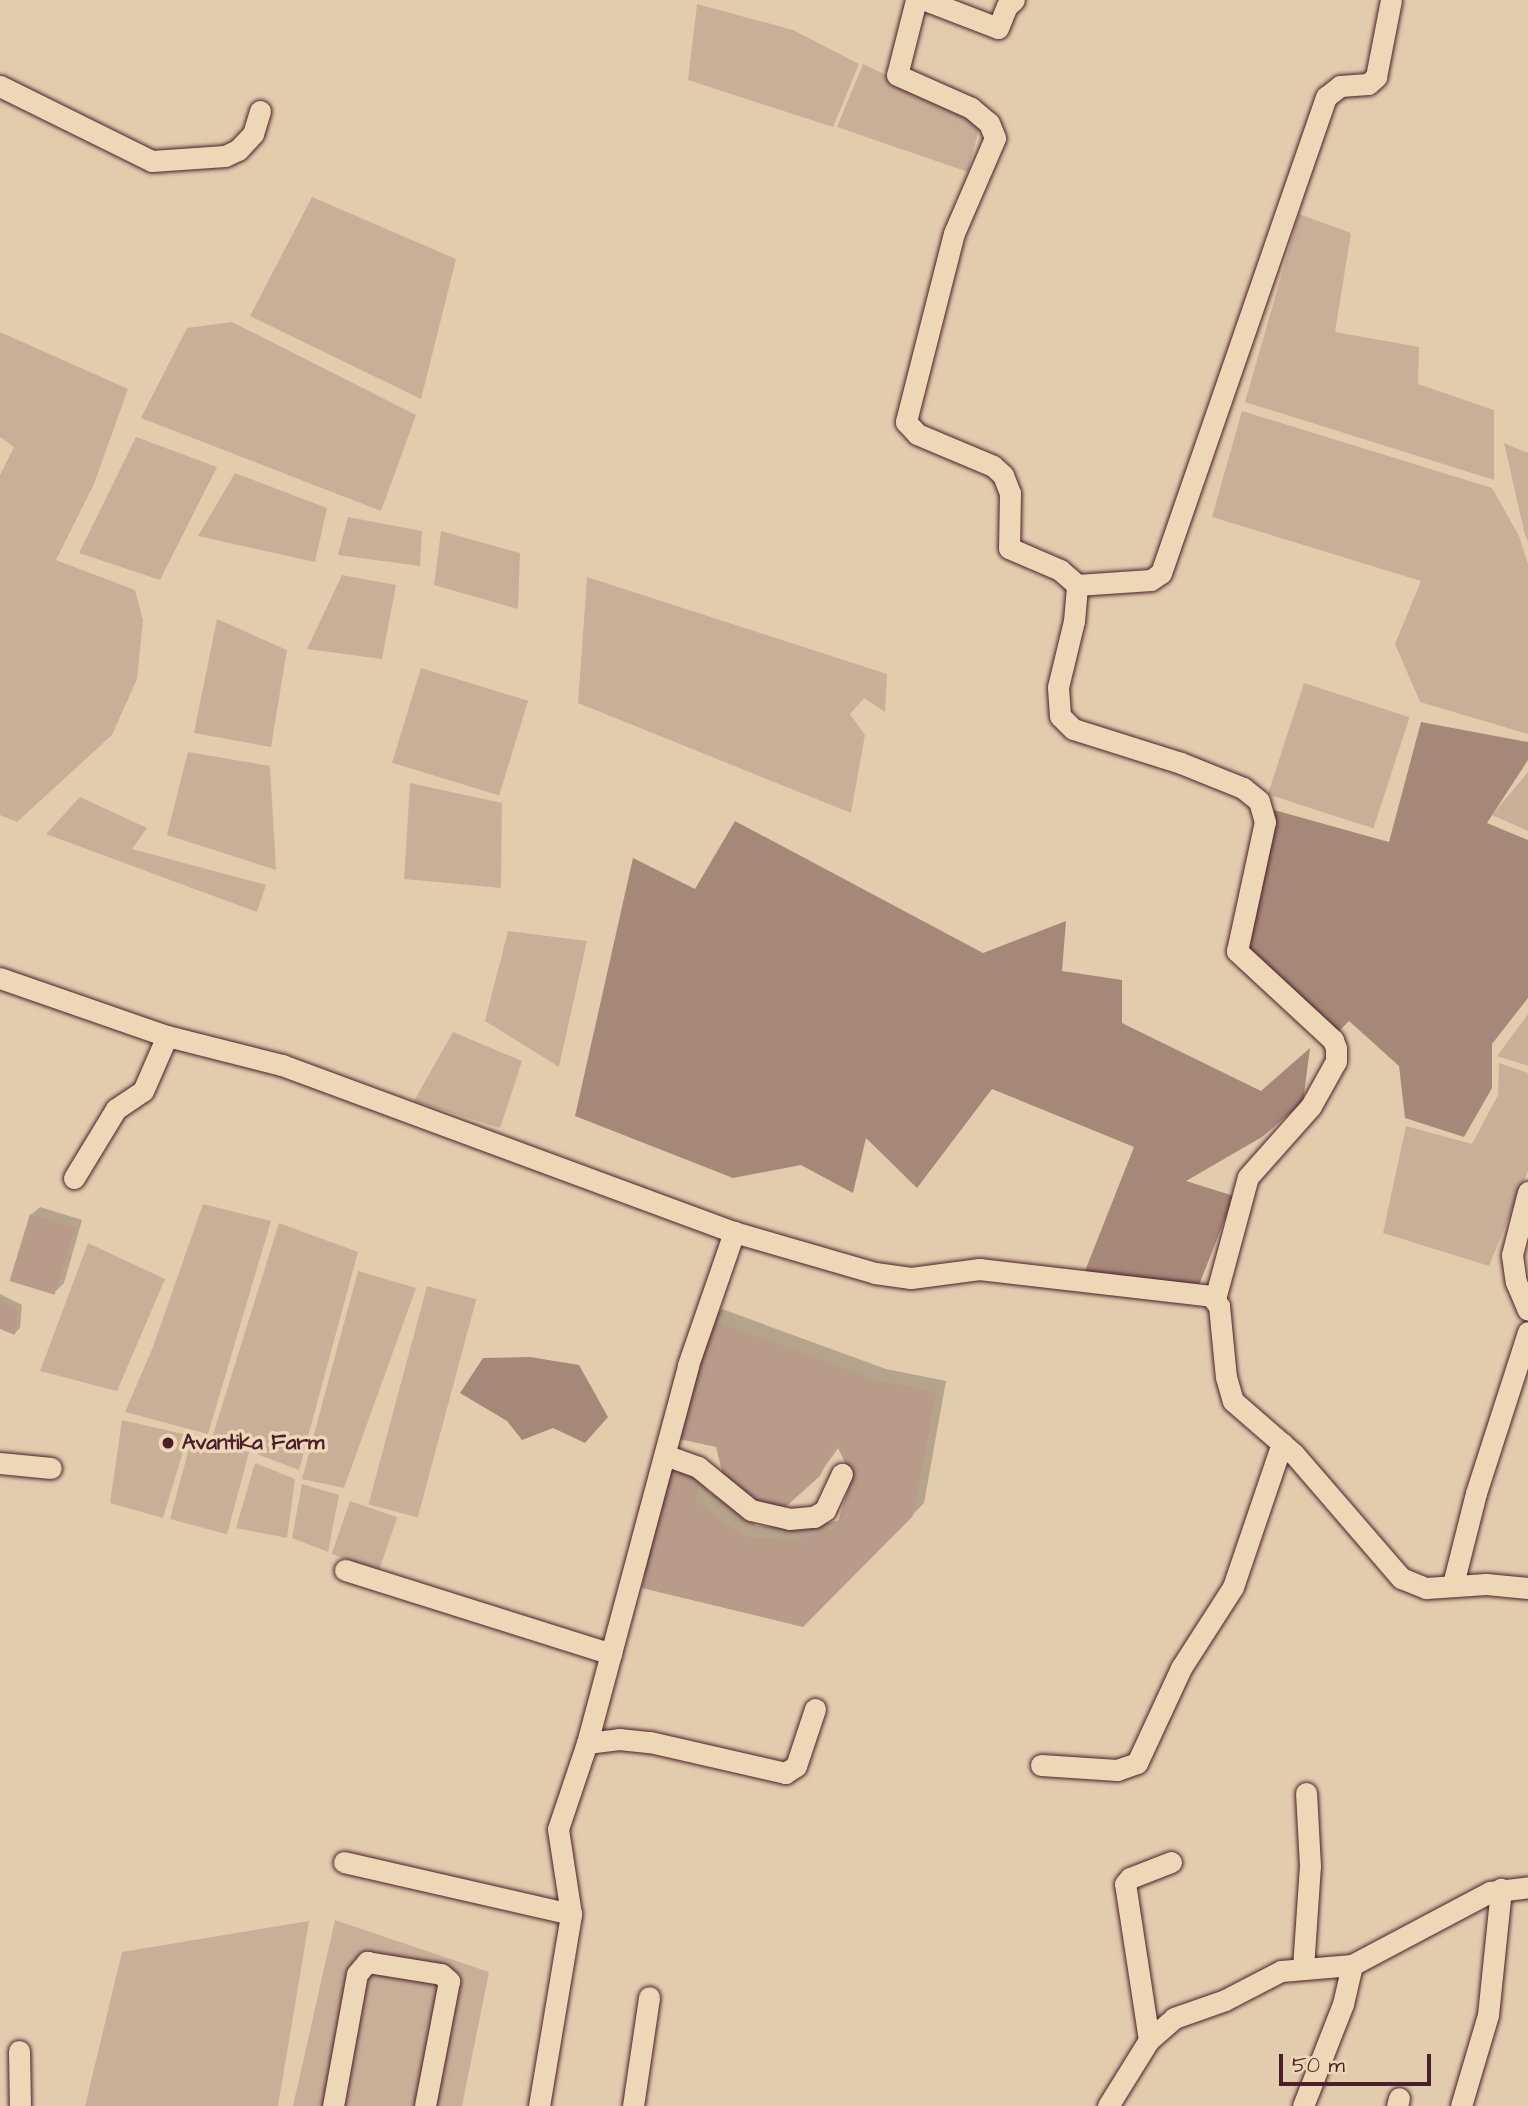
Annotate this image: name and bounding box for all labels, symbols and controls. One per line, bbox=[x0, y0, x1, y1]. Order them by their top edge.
place label: Avantika Farm bbox=[182, 1430, 324, 1456]
marker: Avantika Farm bbox=[160, 1435, 176, 1451]
scale bar bbox=[1283, 2039, 1435, 2084]
text: 50 m bbox=[1292, 2051, 1345, 2080]

